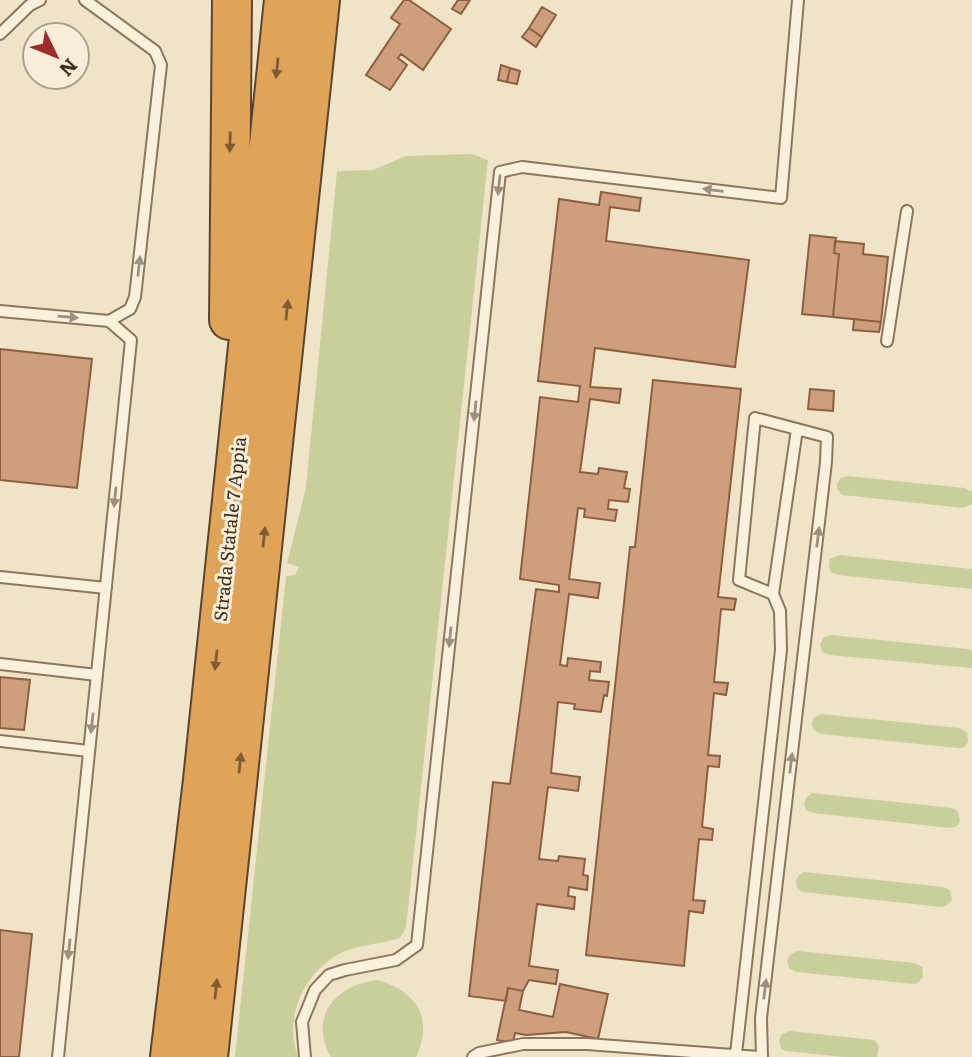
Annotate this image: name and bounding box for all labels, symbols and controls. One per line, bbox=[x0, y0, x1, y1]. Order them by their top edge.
north arrow bbox=[21, 21, 91, 91]
text: N bbox=[53, 53, 85, 84]
one-way arrow bbox=[271, 57, 282, 79]
one-way arrow bbox=[225, 131, 236, 153]
one-way arrow bbox=[493, 174, 504, 196]
one-way arrow bbox=[702, 184, 724, 195]
one-way arrow bbox=[133, 255, 144, 277]
one-way arrow bbox=[282, 299, 293, 321]
one-way arrow bbox=[57, 312, 79, 323]
one-way arrow bbox=[469, 400, 480, 422]
street label: Strada Statale 7 Appia bbox=[206, 435, 252, 623]
one-way arrow bbox=[109, 486, 120, 508]
one-way arrow bbox=[258, 526, 269, 548]
one-way arrow bbox=[812, 526, 823, 548]
one-way arrow bbox=[445, 626, 456, 648]
one-way arrow bbox=[210, 649, 221, 671]
one-way arrow bbox=[86, 712, 97, 734]
one-way arrow bbox=[235, 752, 246, 774]
one-way arrow bbox=[786, 752, 797, 774]
one-way arrow bbox=[63, 938, 74, 960]
one-way arrow bbox=[210, 978, 221, 1000]
one-way arrow bbox=[759, 978, 770, 1000]

